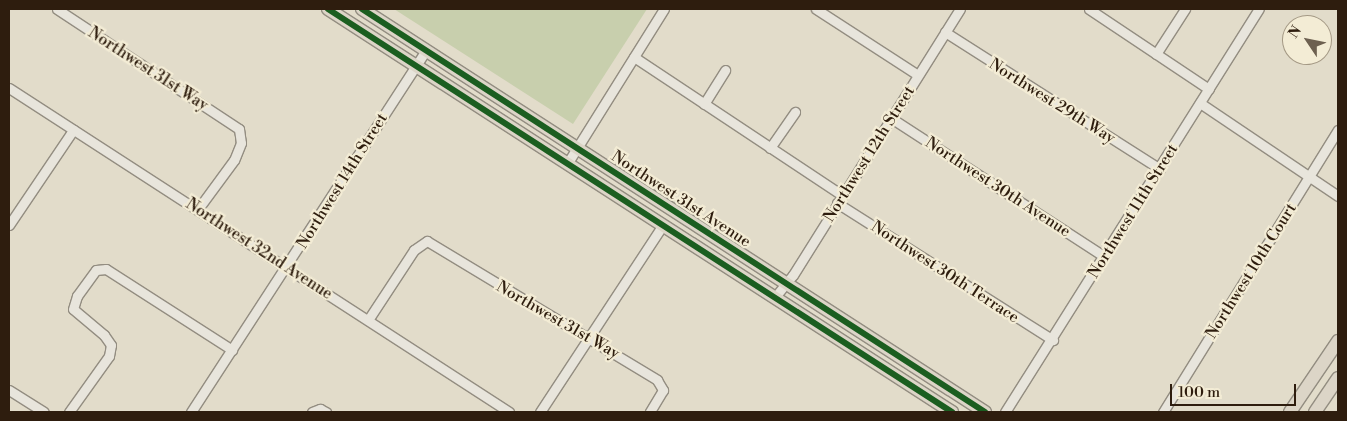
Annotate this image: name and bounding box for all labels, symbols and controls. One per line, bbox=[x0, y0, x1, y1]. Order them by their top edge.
north arrow bbox=[1282, 15, 1332, 65]
street label: Northwest 31st Way bbox=[84, 23, 212, 115]
text: N bbox=[1285, 23, 1306, 42]
street label: Northwest 29th Way bbox=[985, 54, 1119, 148]
street label: Northwest 12th Street bbox=[819, 82, 919, 226]
street label: Northwest 14th Street bbox=[292, 110, 392, 252]
street label: Northwest 30th Avenue bbox=[922, 133, 1074, 241]
street label: Northwest 11th Street bbox=[1084, 140, 1182, 282]
street label: Northwest 31st Avenue bbox=[608, 147, 754, 251]
street label: Northwest 32nd Avenue bbox=[182, 194, 336, 304]
street label: Northwest 10th Court bbox=[1201, 200, 1301, 342]
street label: Northwest 30th Terrace bbox=[867, 217, 1023, 327]
street label: Northwest 31st Way bbox=[493, 277, 623, 363]
scale bar bbox=[1172, 374, 1298, 406]
text: 100 m bbox=[1178, 383, 1220, 402]

